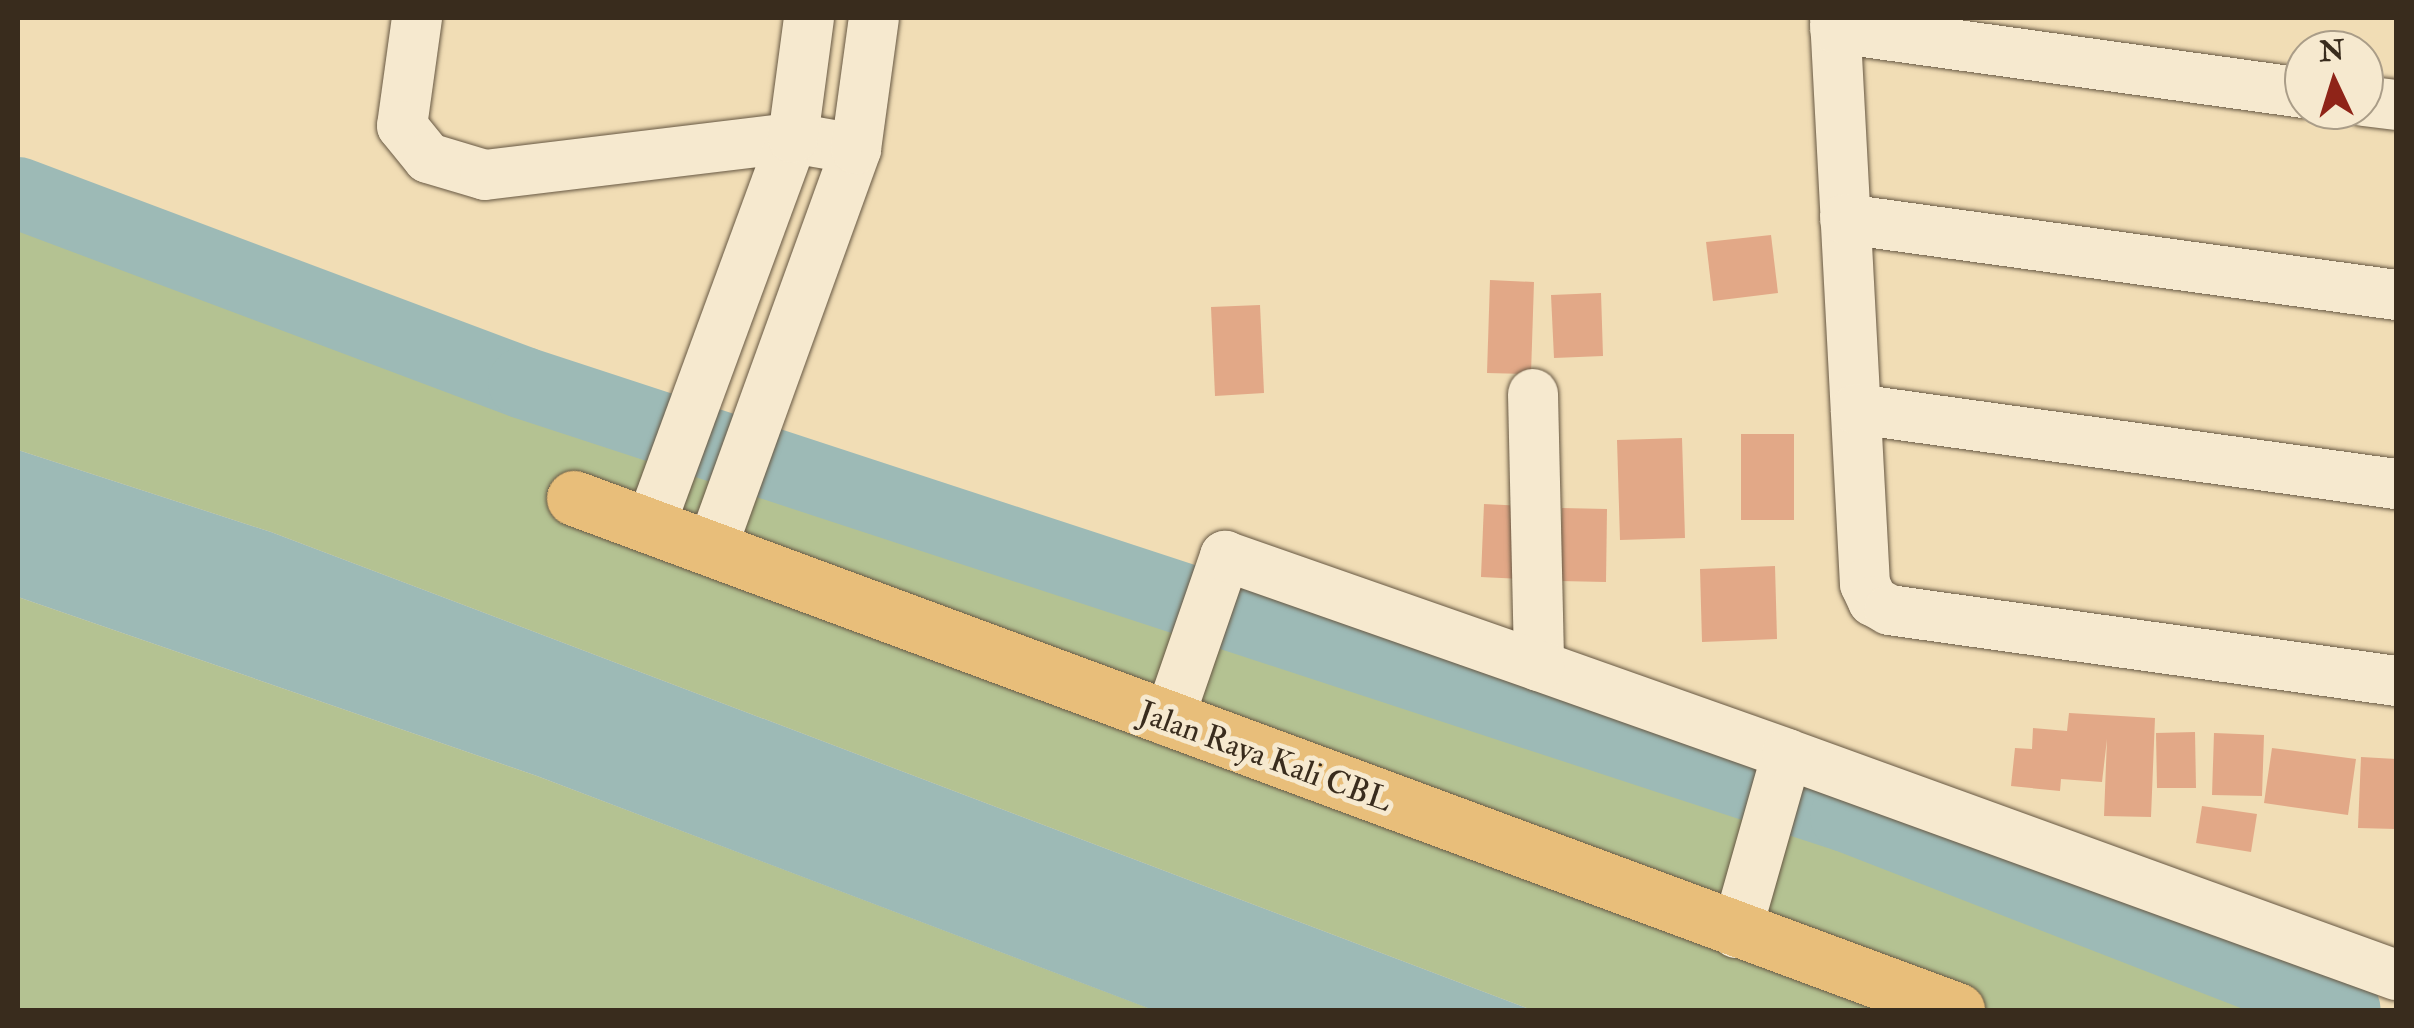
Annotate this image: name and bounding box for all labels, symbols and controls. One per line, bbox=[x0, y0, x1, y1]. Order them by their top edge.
north arrow bbox=[2284, 30, 2384, 130]
text: N bbox=[2318, 33, 2346, 70]
street label: Jalan Raya Kali CBL bbox=[1133, 693, 1397, 821]

